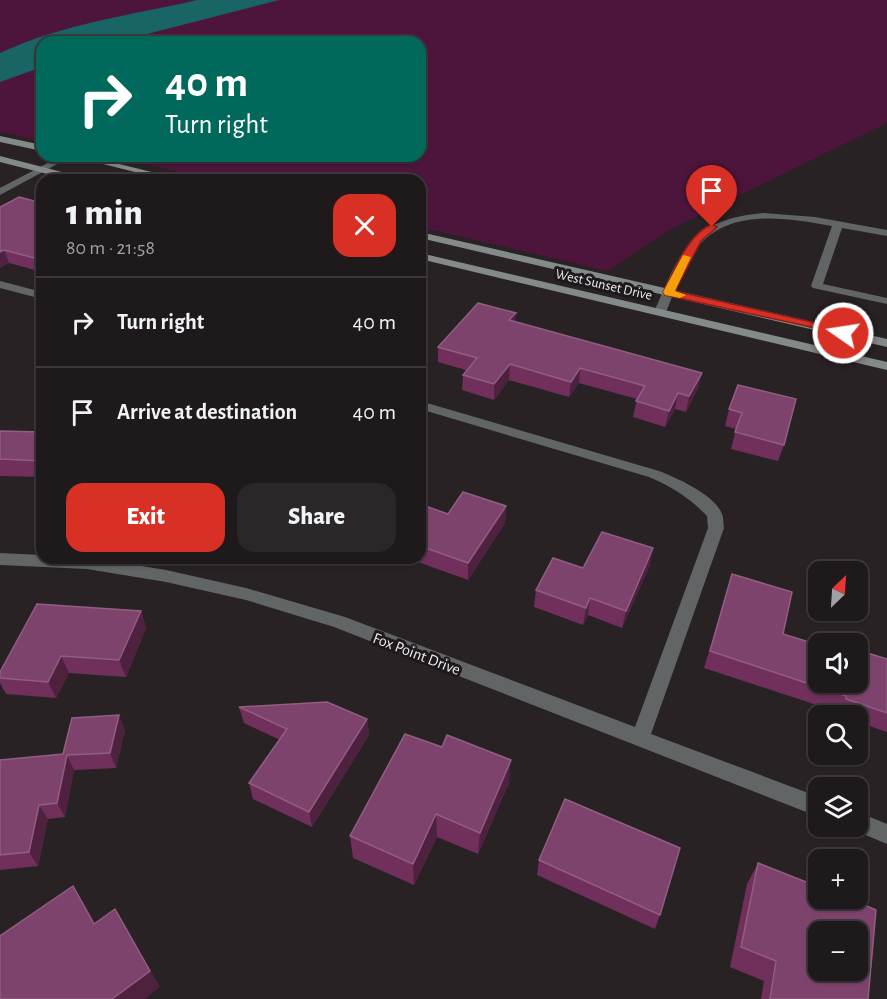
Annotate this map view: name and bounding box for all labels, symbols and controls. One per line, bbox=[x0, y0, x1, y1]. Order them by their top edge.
icon: right bbox=[66, 60, 144, 138]
text: 40 m bbox=[165, 62, 248, 104]
text: Turn right bbox=[165, 111, 268, 138]
pin bbox=[686, 165, 737, 227]
icon: arrive bbox=[695, 174, 728, 207]
button: close bbox=[333, 194, 396, 257]
text: 1 min bbox=[66, 195, 143, 231]
text: 80 m · 21:58 bbox=[66, 238, 155, 258]
street label: West Sunset Drive bbox=[554, 267, 653, 303]
position arrow bbox=[811, 301, 875, 365]
icon: right bbox=[66, 306, 99, 339]
text: Turn right bbox=[117, 311, 204, 333]
text: 40 m bbox=[353, 311, 396, 333]
icon: arrive bbox=[66, 396, 99, 429]
text: Arrive at destination bbox=[117, 401, 297, 423]
text: 40 m bbox=[353, 401, 396, 423]
button: Exit bbox=[66, 483, 225, 552]
button: Share bbox=[237, 483, 396, 552]
north arrow bbox=[808, 561, 868, 621]
map controls bbox=[808, 561, 868, 981]
street label: Fox Point Drive bbox=[371, 630, 463, 678]
button: sound bbox=[808, 633, 868, 693]
button: search bbox=[808, 705, 868, 765]
button: layers bbox=[808, 777, 868, 837]
button: + bbox=[808, 849, 868, 909]
button: − bbox=[808, 921, 868, 981]

